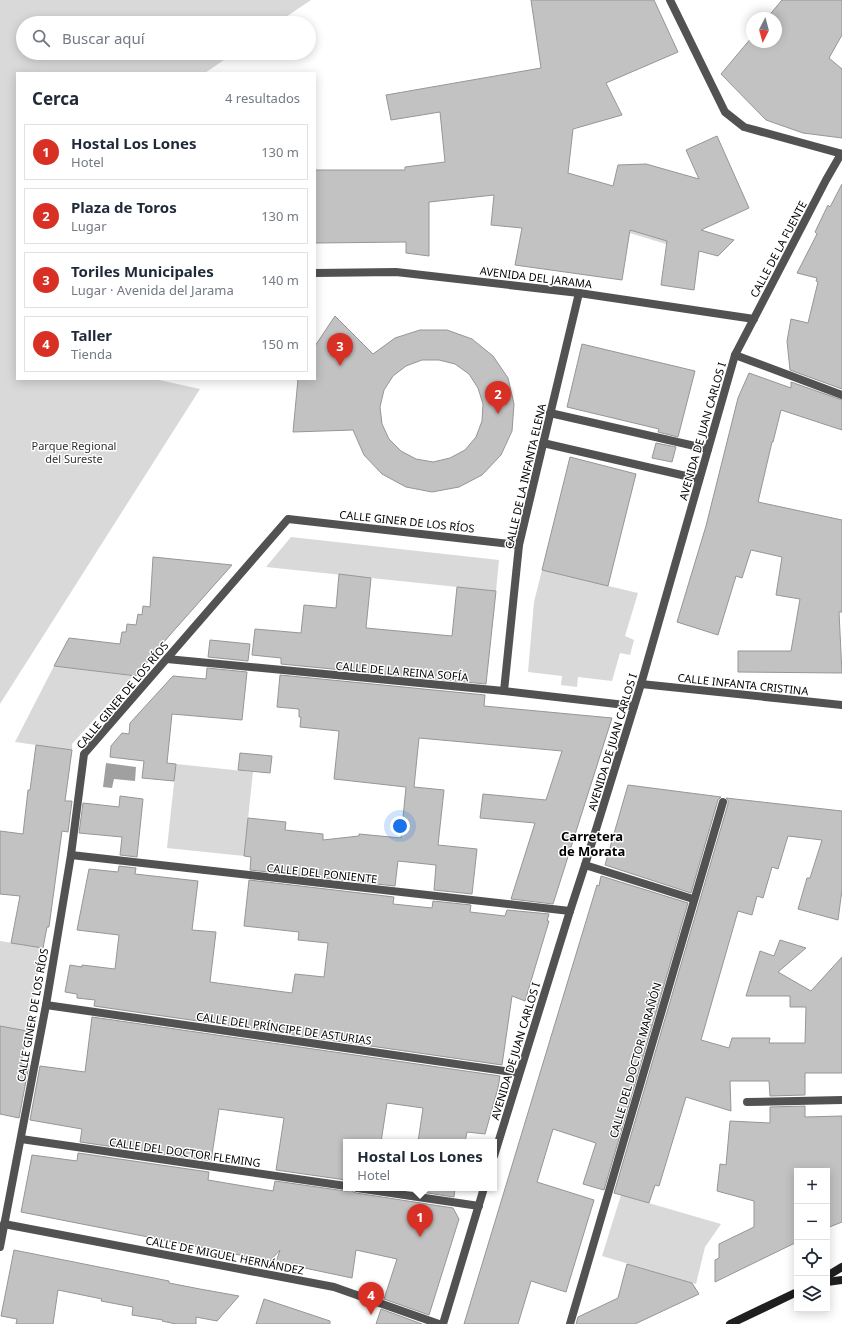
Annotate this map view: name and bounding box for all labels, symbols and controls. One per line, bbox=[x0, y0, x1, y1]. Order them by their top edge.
north arrow bbox=[746, 12, 782, 48]
search box bbox=[16, 16, 316, 60]
icon: search bbox=[30, 27, 52, 49]
text: Buscar aquí bbox=[62, 28, 145, 48]
text: Cerca bbox=[32, 87, 79, 110]
text: 4 resultados bbox=[225, 89, 300, 107]
text: Hostal Los Lones bbox=[71, 133, 196, 153]
text: 1 bbox=[42, 143, 50, 161]
text: 130 m bbox=[261, 143, 299, 161]
text: Hotel bbox=[71, 153, 104, 171]
text: Plaza de Toros bbox=[71, 197, 177, 217]
street label: CALLE DE LA FUENTE bbox=[746, 198, 810, 300]
text: 2 bbox=[42, 207, 50, 225]
text: 130 m bbox=[261, 207, 299, 225]
text: Lugar bbox=[71, 217, 107, 235]
text: Toriles Municipales bbox=[71, 261, 214, 281]
street label: AVENIDA DEL JARAMA bbox=[479, 263, 594, 291]
text: 3 bbox=[42, 271, 50, 289]
text: 140 m bbox=[261, 271, 299, 289]
text: Lugar · Avenida del Jarama bbox=[71, 281, 234, 299]
text: Taller bbox=[71, 325, 112, 345]
pin: 3 bbox=[327, 333, 353, 366]
text: 4 bbox=[42, 335, 50, 353]
text: 150 m bbox=[261, 335, 299, 353]
text: Tienda bbox=[71, 345, 112, 363]
street label: AVENIDA DE JUAN CARLOS I bbox=[675, 360, 729, 502]
pin: 2 bbox=[485, 381, 511, 414]
street label: CALLE DE LA INFANTA ELENA bbox=[501, 401, 549, 550]
park label: Parque Regional del Sureste bbox=[32, 438, 116, 466]
street label: CALLE GINER DE LOS RÍOS bbox=[339, 506, 475, 536]
street label: CALLE GINER DE LOS RÍOS bbox=[73, 638, 171, 752]
street label: CALLE DE LA REINA SOFÍA bbox=[335, 658, 470, 684]
street label: CALLE INFANTA CRISTINA bbox=[677, 670, 810, 698]
street label: AVENIDA DE JUAN CARLOS I bbox=[584, 671, 640, 813]
your location bbox=[390, 816, 410, 836]
district label: Carretera de Morata bbox=[559, 827, 625, 860]
street label: CALLE DEL PONIENTE bbox=[266, 860, 378, 886]
street label: CALLE GINER DE LOS RÍOS bbox=[13, 947, 51, 1083]
street label: AVENIDA DE JUAN CARLOS I bbox=[487, 980, 543, 1122]
street label: CALLE DEL DOCTOR MARAÑÓN bbox=[606, 980, 664, 1140]
street label: CALLE DEL PRÍNCIPE DE ASTURIAS bbox=[195, 1008, 373, 1048]
street label: CALLE DEL DOCTOR FLEMING bbox=[108, 1134, 262, 1170]
popup bbox=[343, 1139, 497, 1191]
text: Hostal Los Lones bbox=[357, 1146, 483, 1166]
text: Hotel bbox=[357, 1166, 390, 1184]
map controls bbox=[794, 1168, 830, 1312]
button: + bbox=[794, 1168, 830, 1204]
pin: 1 bbox=[407, 1204, 433, 1237]
button: − bbox=[794, 1204, 830, 1240]
street label: CALLE DE MIGUEL HERNÁNDEZ bbox=[144, 1232, 306, 1278]
button: locate bbox=[794, 1240, 830, 1276]
button: layers bbox=[794, 1276, 830, 1312]
pin: 4 bbox=[358, 1282, 384, 1315]

